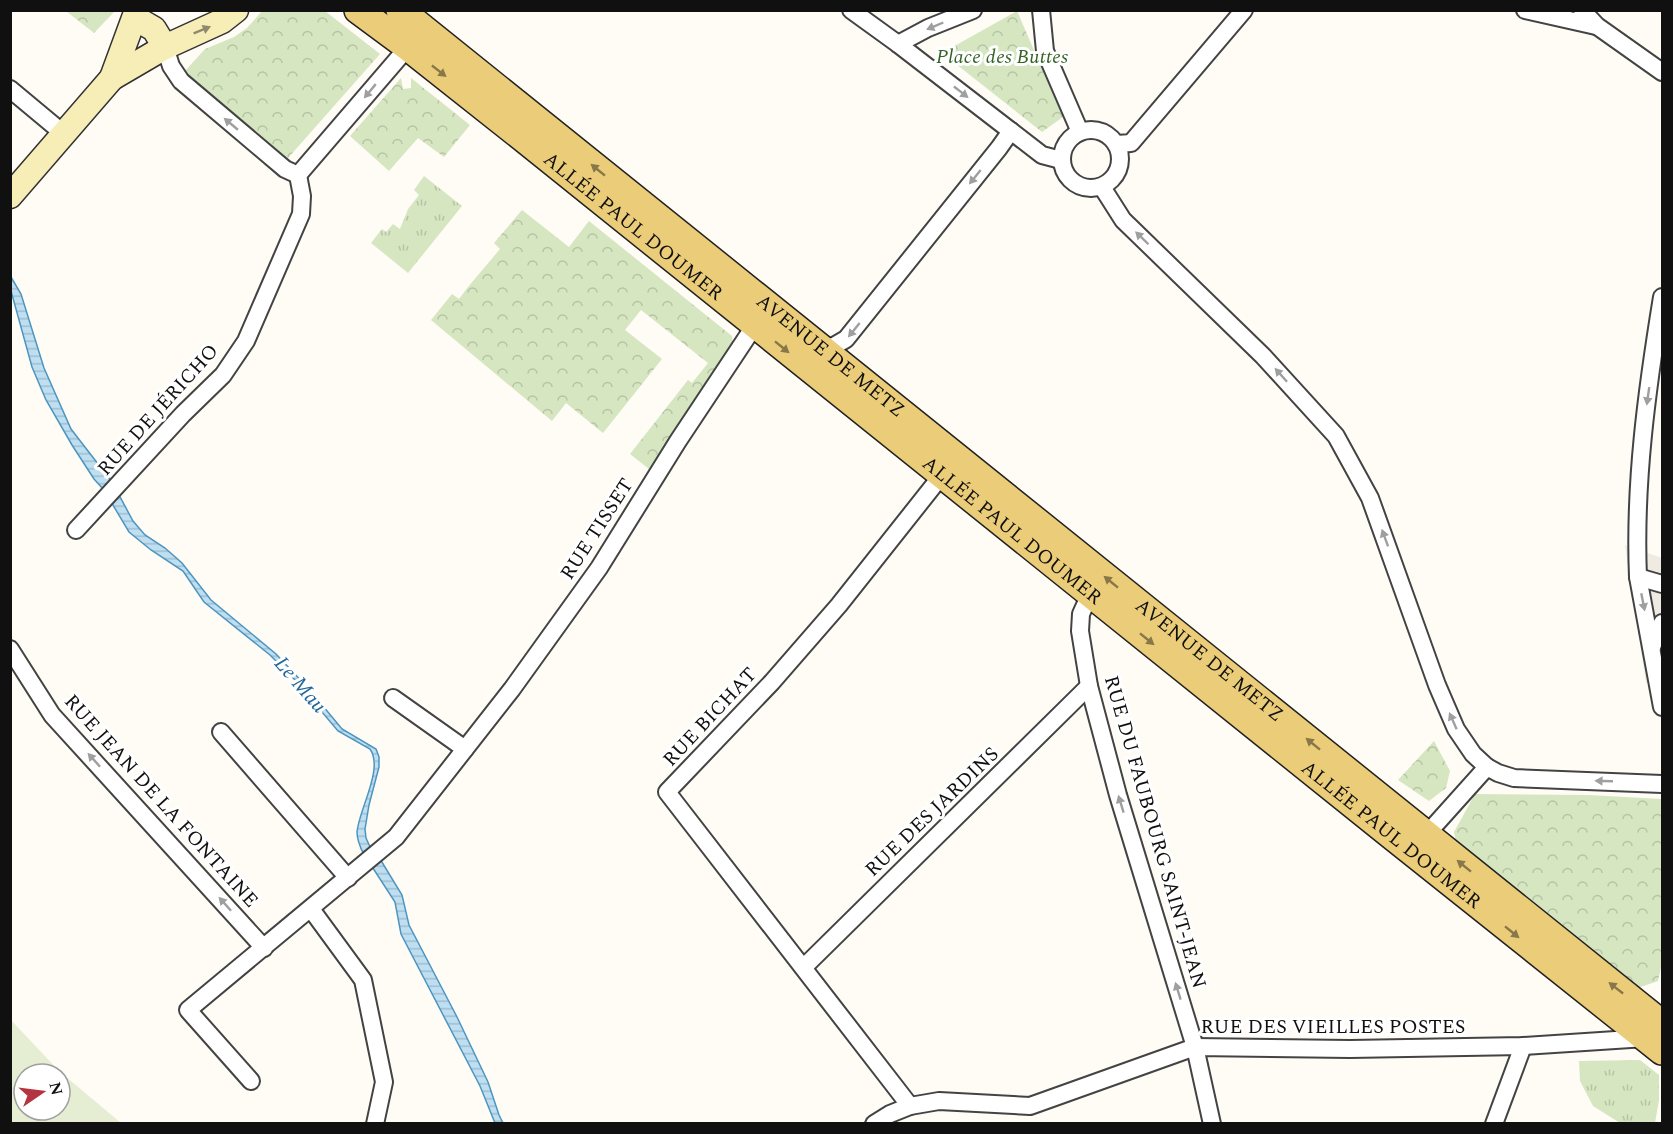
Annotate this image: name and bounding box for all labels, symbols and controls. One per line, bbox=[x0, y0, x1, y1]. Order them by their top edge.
one-way arrow bbox=[926, 22, 944, 31]
one-way arrow bbox=[193, 25, 211, 35]
park label: Place des Buttes bbox=[936, 42, 1068, 72]
one-way arrow bbox=[431, 65, 446, 77]
one-way arrow bbox=[364, 83, 377, 98]
one-way arrow bbox=[953, 86, 969, 99]
one-way arrow bbox=[223, 117, 239, 130]
street label: ALLÉE PAUL DOUMER bbox=[537, 145, 730, 309]
one-way arrow bbox=[590, 163, 606, 176]
one-way arrow bbox=[970, 170, 982, 185]
one-way arrow bbox=[1136, 232, 1150, 246]
street label: AVENUE DE METZ bbox=[749, 287, 911, 425]
one-way arrow bbox=[848, 322, 860, 337]
street label: RUE DE JÉRICHO bbox=[90, 337, 226, 483]
one-way arrow bbox=[774, 340, 789, 352]
one-way arrow bbox=[1274, 368, 1288, 383]
one-way arrow bbox=[1644, 387, 1653, 406]
street label: ALLÉE PAUL DOUMER bbox=[915, 449, 1109, 613]
street label: RUE TISSET bbox=[553, 472, 641, 586]
one-way arrow bbox=[1379, 529, 1389, 547]
one-way arrow bbox=[1104, 577, 1119, 589]
street label: AVENUE DE METZ bbox=[1128, 591, 1290, 729]
one-way arrow bbox=[1639, 592, 1648, 611]
one-way arrow bbox=[1139, 633, 1155, 646]
water label: Le Mau bbox=[266, 649, 334, 721]
street label: RUE BICHAT bbox=[656, 660, 764, 774]
street label: RUE DU FAUBOURG SAINT-JEAN bbox=[1096, 672, 1214, 992]
street label: RUE JEAN DE LA FONTAINE bbox=[57, 688, 265, 914]
one-way arrow bbox=[1448, 712, 1457, 729]
one-way arrow bbox=[1305, 738, 1320, 750]
street label: RUE DES JARDINS bbox=[858, 740, 1006, 884]
one-way arrow bbox=[88, 753, 101, 768]
street label: ALLÉE PAUL DOUMER bbox=[1294, 753, 1488, 917]
one-way arrow bbox=[1595, 777, 1614, 786]
one-way arrow bbox=[1116, 795, 1125, 813]
one-way arrow bbox=[1457, 860, 1472, 873]
one-way arrow bbox=[218, 897, 232, 912]
one-way arrow bbox=[1504, 926, 1520, 939]
one-way arrow bbox=[1173, 982, 1182, 1000]
one-way arrow bbox=[1609, 983, 1624, 995]
street label: RUE DES VIEILLES POSTES bbox=[1201, 1012, 1465, 1042]
north arrow bbox=[12, 1062, 72, 1122]
text: N bbox=[42, 1079, 69, 1098]

